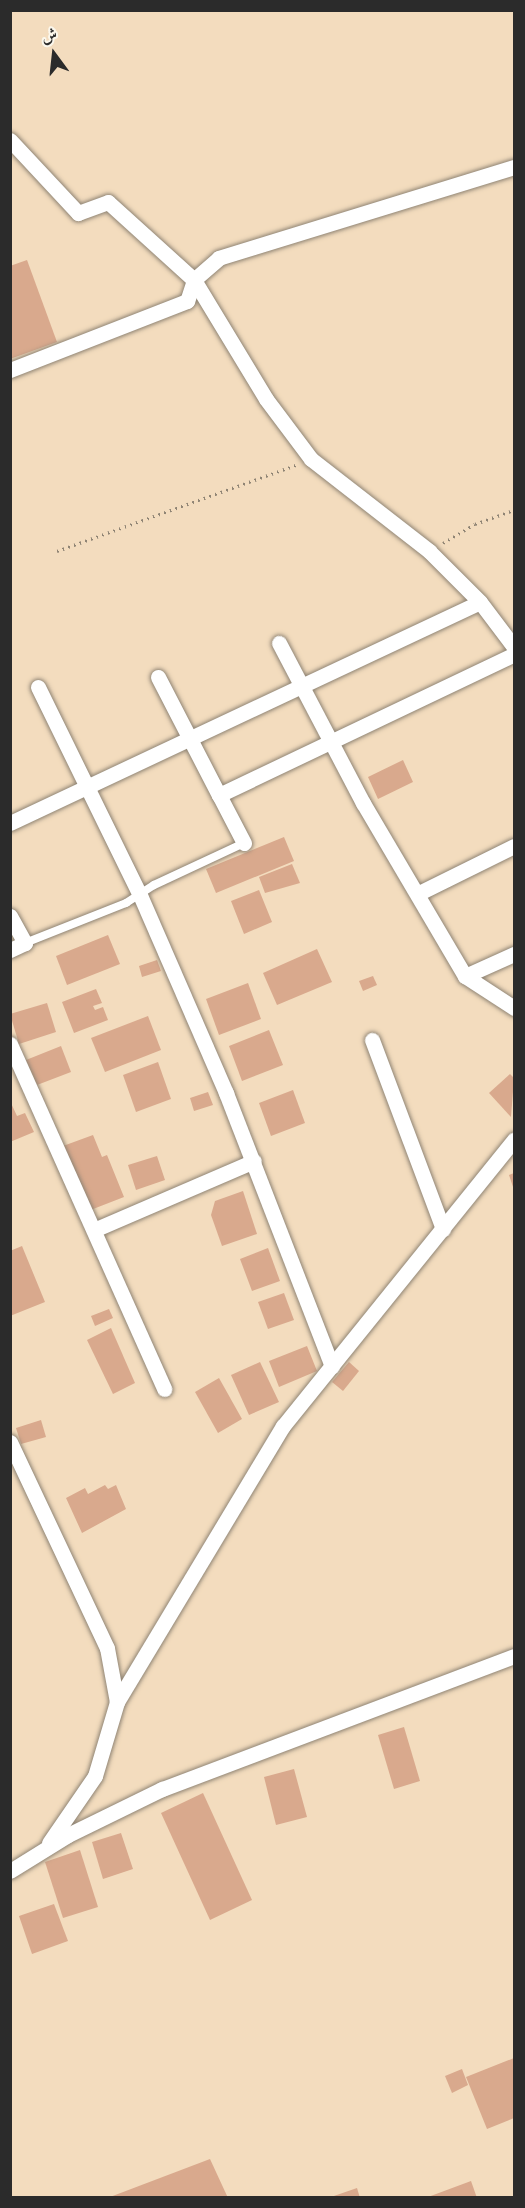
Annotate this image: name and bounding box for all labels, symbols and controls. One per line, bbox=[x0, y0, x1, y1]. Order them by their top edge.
north arrow bbox=[24, 24, 84, 84]
text: ش bbox=[39, 25, 60, 48]

